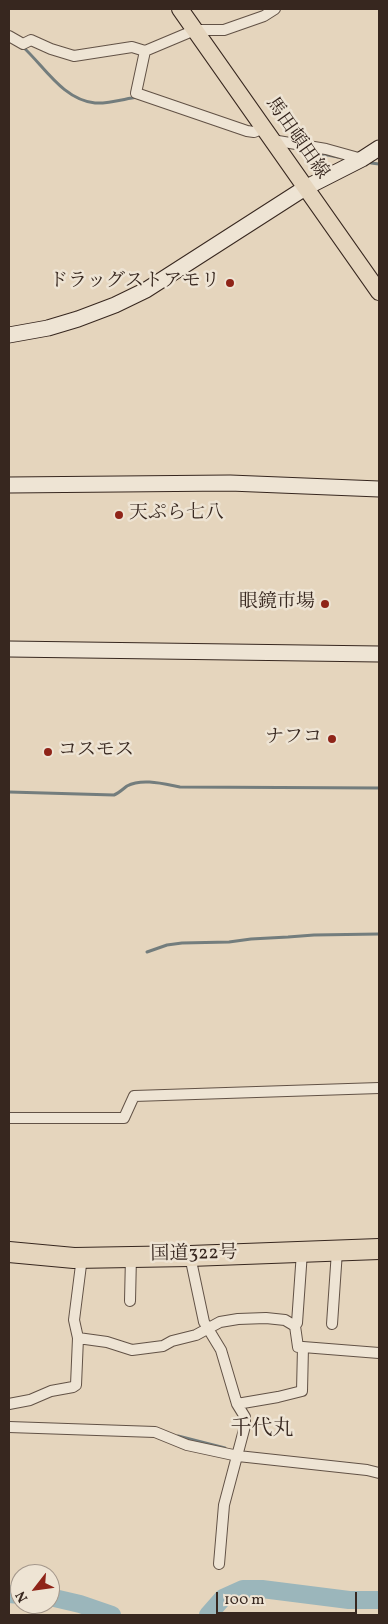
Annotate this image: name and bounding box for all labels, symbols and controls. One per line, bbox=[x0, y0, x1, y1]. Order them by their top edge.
street label: 馬田頓田線 bbox=[259, 94, 333, 184]
place label: ドラッグストアモリ bbox=[49, 272, 220, 294]
marker: ドラッグストアモリ bbox=[224, 277, 236, 289]
place label: 天ぷら七八 bbox=[129, 504, 224, 526]
marker: 天ぷら七八 bbox=[113, 509, 125, 521]
place label: 眼鏡市場 bbox=[239, 593, 315, 615]
marker: 眼鏡市場 bbox=[319, 598, 331, 610]
place label: ナフコ bbox=[265, 728, 322, 750]
marker: ナフコ bbox=[326, 733, 338, 745]
place label: コスモス bbox=[58, 741, 134, 763]
marker: コスモス bbox=[42, 746, 54, 758]
street label: 国道322号 bbox=[150, 1243, 238, 1267]
district label: 千代丸 bbox=[231, 1417, 293, 1443]
north arrow bbox=[10, 1564, 60, 1614]
scale bar bbox=[218, 1582, 359, 1614]
text: N bbox=[12, 1587, 33, 1605]
text: 100 m bbox=[224, 1590, 264, 1611]

